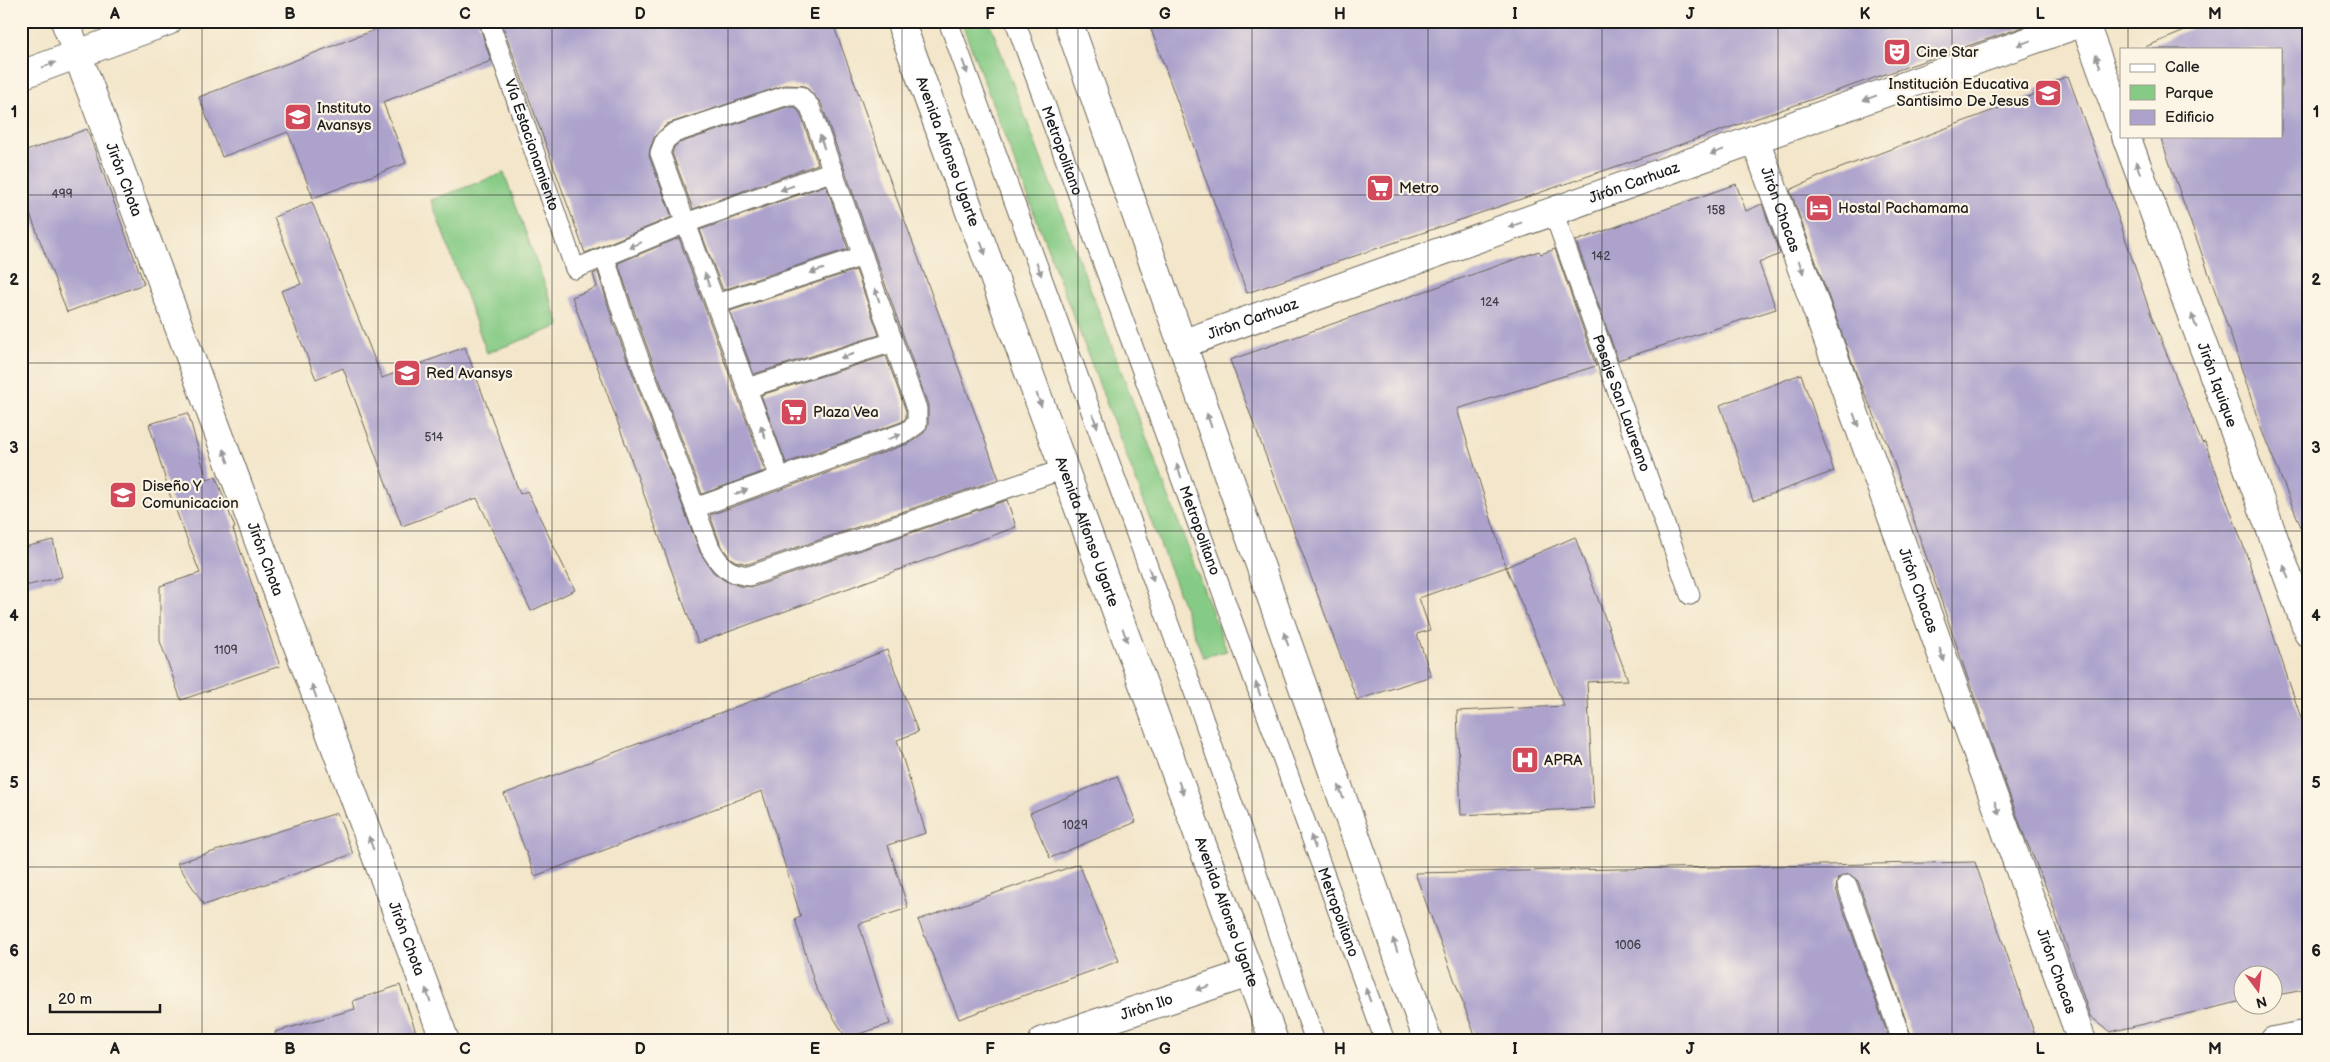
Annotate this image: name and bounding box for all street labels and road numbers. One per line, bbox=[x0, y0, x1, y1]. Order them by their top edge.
street label: Avenida Alfonso Ugarte bbox=[911, 74, 984, 229]
street label: Vía Estacionamiento bbox=[500, 76, 563, 213]
street label: Metropolitano bbox=[1037, 104, 1087, 198]
street label: Jirón Chota bbox=[101, 140, 146, 219]
street label: Jirón Carhuaz bbox=[1586, 158, 1683, 208]
street label: Jirón Chacas bbox=[1756, 164, 1804, 255]
street label: Jirón Carhuaz bbox=[1205, 294, 1301, 344]
street label: Pasaje San Laureano bbox=[1588, 332, 1654, 474]
street label: Jirón Iquique bbox=[2193, 340, 2241, 430]
street label: Avenida Alfonso Ugarte bbox=[1051, 454, 1123, 610]
street label: Metropolitano bbox=[1174, 483, 1224, 578]
street label: Jirón Chota bbox=[242, 519, 287, 599]
street label: Jirón Chacas bbox=[1894, 545, 1942, 636]
street label: Avenida Alfonso Ugarte bbox=[1190, 835, 1262, 990]
street label: Metropolitano bbox=[1313, 865, 1363, 960]
street label: Jirón Chota bbox=[384, 899, 429, 978]
street label: Jirón Chacas bbox=[2032, 926, 2080, 1017]
street label: Jirón Ilo bbox=[1118, 990, 1175, 1025]

